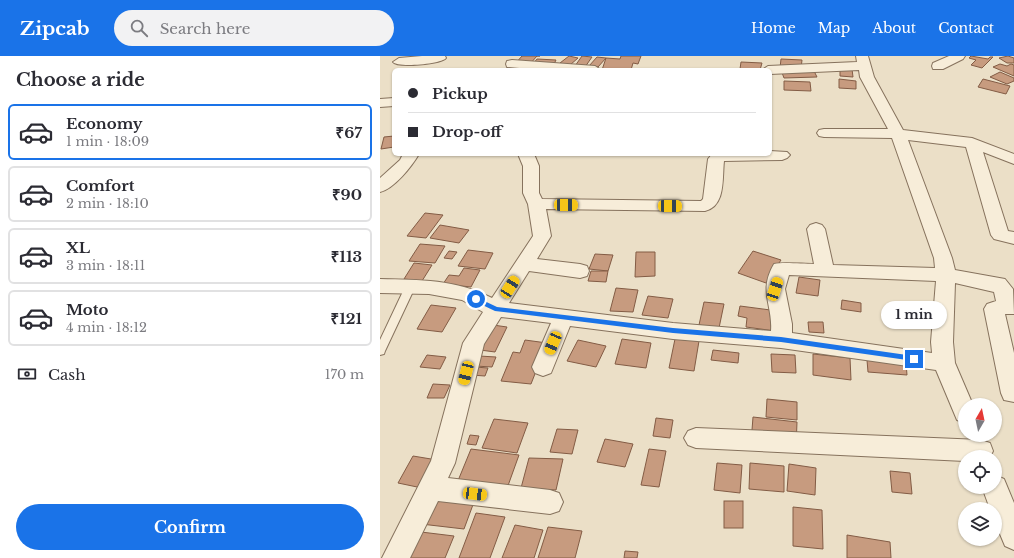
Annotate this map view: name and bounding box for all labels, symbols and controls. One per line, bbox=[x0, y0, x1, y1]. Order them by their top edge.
search box bbox=[114, 10, 394, 46]
text: Zipcab bbox=[20, 17, 90, 40]
icon: search bbox=[128, 17, 150, 39]
text: Search here bbox=[160, 19, 250, 38]
text: Home bbox=[751, 19, 796, 37]
text: Map bbox=[818, 19, 850, 37]
text: About bbox=[872, 19, 916, 37]
text: Contact bbox=[938, 19, 994, 37]
text: Choose a ride bbox=[16, 69, 145, 91]
text: Pickup bbox=[432, 84, 488, 103]
icon: car bbox=[18, 114, 54, 150]
text: Economy bbox=[66, 114, 143, 133]
text: Drop-off bbox=[432, 122, 502, 141]
text: ₹67 bbox=[336, 123, 362, 142]
text: 1 min · 18:09 bbox=[66, 133, 149, 150]
icon: car bbox=[18, 176, 54, 212]
text: Comfort bbox=[66, 176, 134, 195]
text: ₹90 bbox=[332, 185, 362, 204]
text: 2 min · 18:10 bbox=[66, 195, 149, 212]
car bbox=[554, 199, 578, 211]
car bbox=[658, 200, 682, 212]
icon: car bbox=[18, 238, 54, 274]
text: XL bbox=[66, 238, 90, 257]
text: ₹113 bbox=[331, 247, 362, 266]
text: 3 min · 18:11 bbox=[66, 257, 145, 274]
car bbox=[498, 274, 522, 300]
car bbox=[766, 276, 784, 302]
route start bbox=[467, 290, 485, 308]
icon: car bbox=[18, 300, 54, 336]
text: Moto bbox=[66, 300, 108, 319]
callout: 1 min bbox=[881, 301, 947, 329]
text: 1 min bbox=[895, 306, 933, 323]
text: ₹121 bbox=[331, 309, 362, 328]
text: 4 min · 18:12 bbox=[66, 319, 147, 336]
car bbox=[543, 330, 563, 356]
route end bbox=[905, 350, 923, 368]
car bbox=[457, 360, 475, 386]
icon: cash bbox=[16, 363, 38, 385]
text: Cash bbox=[48, 365, 85, 384]
text: 170 m bbox=[325, 366, 364, 383]
north arrow bbox=[958, 398, 1002, 442]
map controls bbox=[958, 398, 1002, 546]
button: locate bbox=[958, 450, 1002, 494]
car bbox=[462, 487, 488, 501]
button: layers bbox=[958, 502, 1002, 546]
button: Confirm bbox=[16, 504, 364, 550]

